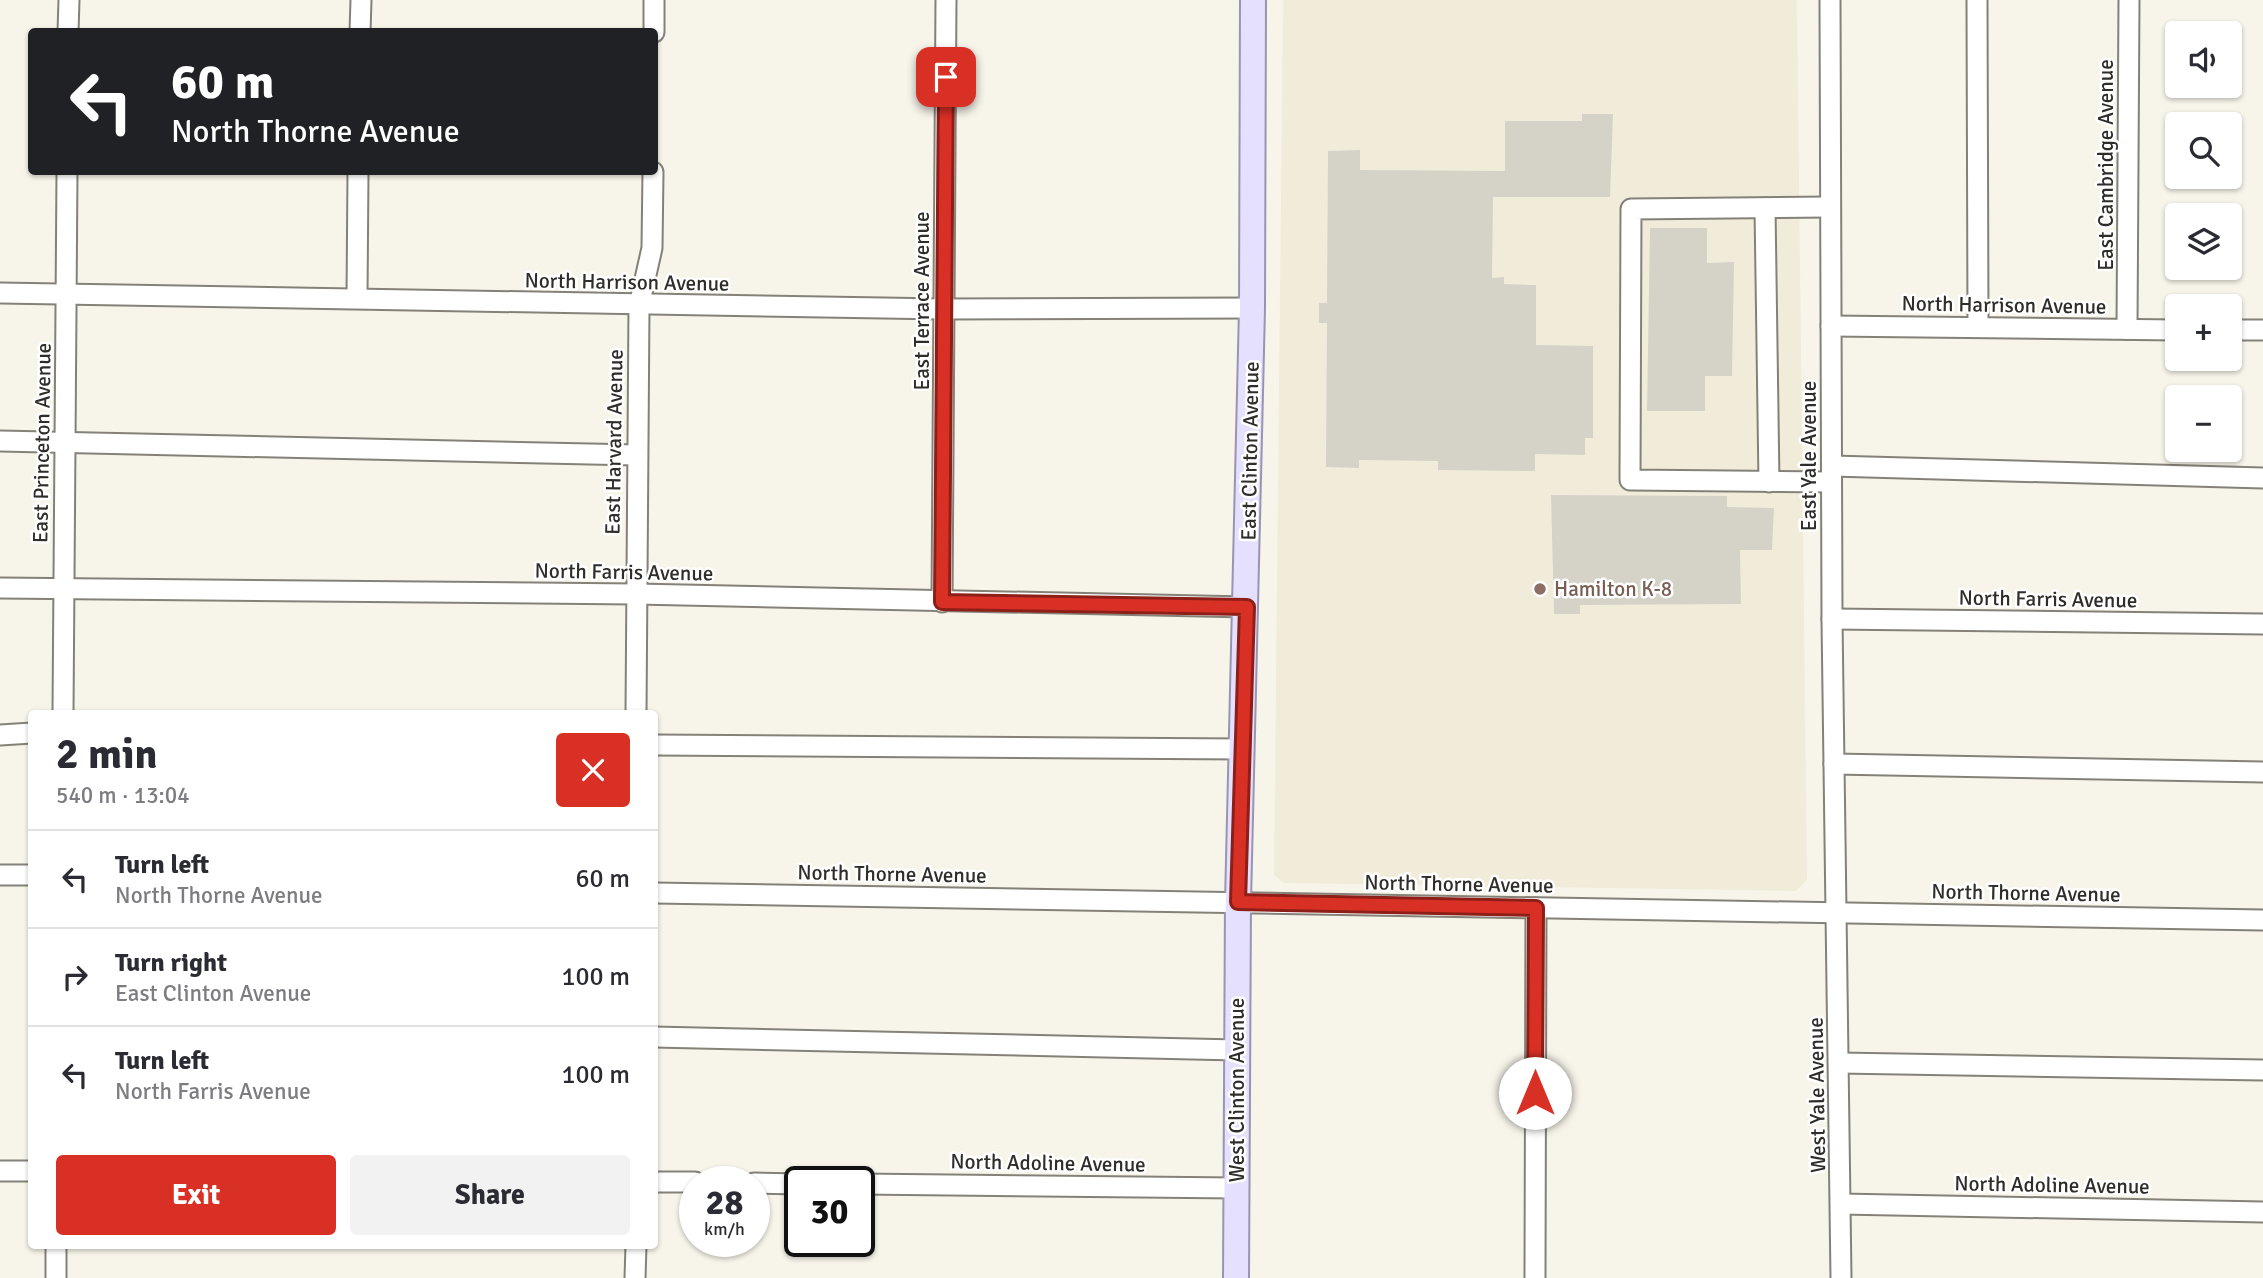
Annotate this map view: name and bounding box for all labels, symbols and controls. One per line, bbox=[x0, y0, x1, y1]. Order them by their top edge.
map controls bbox=[2165, 21, 2242, 462]
button: sound bbox=[2165, 21, 2242, 98]
pin bbox=[916, 47, 976, 107]
text: 60 m bbox=[171, 52, 274, 112]
icon: left bbox=[56, 56, 147, 147]
icon: arrive bbox=[927, 58, 965, 96]
street label: East Cambridge Avenue bbox=[2093, 59, 2119, 271]
text: North Thorne Avenue bbox=[171, 112, 460, 151]
button: search bbox=[2165, 112, 2242, 189]
button: layers bbox=[2165, 203, 2242, 280]
street label: East Terrace Avenue bbox=[909, 211, 935, 391]
street label: North Harrison Avenue bbox=[524, 267, 730, 297]
street label: North Harrison Avenue bbox=[1901, 290, 2107, 320]
button: + bbox=[2165, 294, 2242, 371]
street label: East Princeton Avenue bbox=[27, 343, 57, 543]
street label: East Harvard Avenue bbox=[599, 349, 629, 535]
street label: East Clinton Avenue bbox=[1235, 361, 1265, 541]
street label: East Yale Avenue bbox=[1796, 381, 1822, 531]
button: − bbox=[2165, 385, 2242, 462]
street label: North Farris Avenue bbox=[534, 557, 714, 587]
place label: Hamilton K-8 bbox=[1554, 576, 1672, 602]
marker: Hamilton K-8 bbox=[1532, 581, 1548, 597]
street label: North Farris Avenue bbox=[1958, 584, 2138, 614]
text: 2 min bbox=[56, 729, 157, 780]
button: close bbox=[556, 733, 630, 807]
text: 540 m · 13:04 bbox=[56, 781, 190, 810]
text: Turn left bbox=[115, 849, 209, 881]
street label: North Thorne Avenue bbox=[797, 859, 987, 889]
icon: left bbox=[56, 860, 94, 898]
text: 60 m bbox=[575, 863, 630, 895]
street label: North Thorne Avenue bbox=[1364, 869, 1554, 899]
street label: North Thorne Avenue bbox=[1931, 878, 2121, 908]
text: North Thorne Avenue bbox=[115, 881, 323, 910]
text: Turn right bbox=[115, 947, 227, 979]
icon: right bbox=[56, 958, 94, 996]
text: 100 m bbox=[561, 961, 630, 993]
text: East Clinton Avenue bbox=[115, 979, 311, 1008]
street label: West Clinton Avenue bbox=[1224, 998, 1250, 1182]
street label: West Yale Avenue bbox=[1803, 1017, 1831, 1173]
text: Turn left bbox=[115, 1045, 209, 1077]
icon: left bbox=[56, 1056, 94, 1094]
position arrow bbox=[1498, 1056, 1572, 1130]
text: 100 m bbox=[561, 1059, 630, 1091]
text: North Farris Avenue bbox=[115, 1077, 311, 1106]
street label: North Adoline Avenue bbox=[950, 1148, 1146, 1178]
button: Exit bbox=[56, 1155, 336, 1235]
button: Share bbox=[350, 1155, 630, 1235]
speed limit sign: 30 bbox=[784, 1166, 875, 1257]
street label: North Adoline Avenue bbox=[1954, 1170, 2150, 1200]
text: 28 bbox=[706, 1181, 743, 1224]
text: km/h bbox=[704, 1218, 745, 1240]

